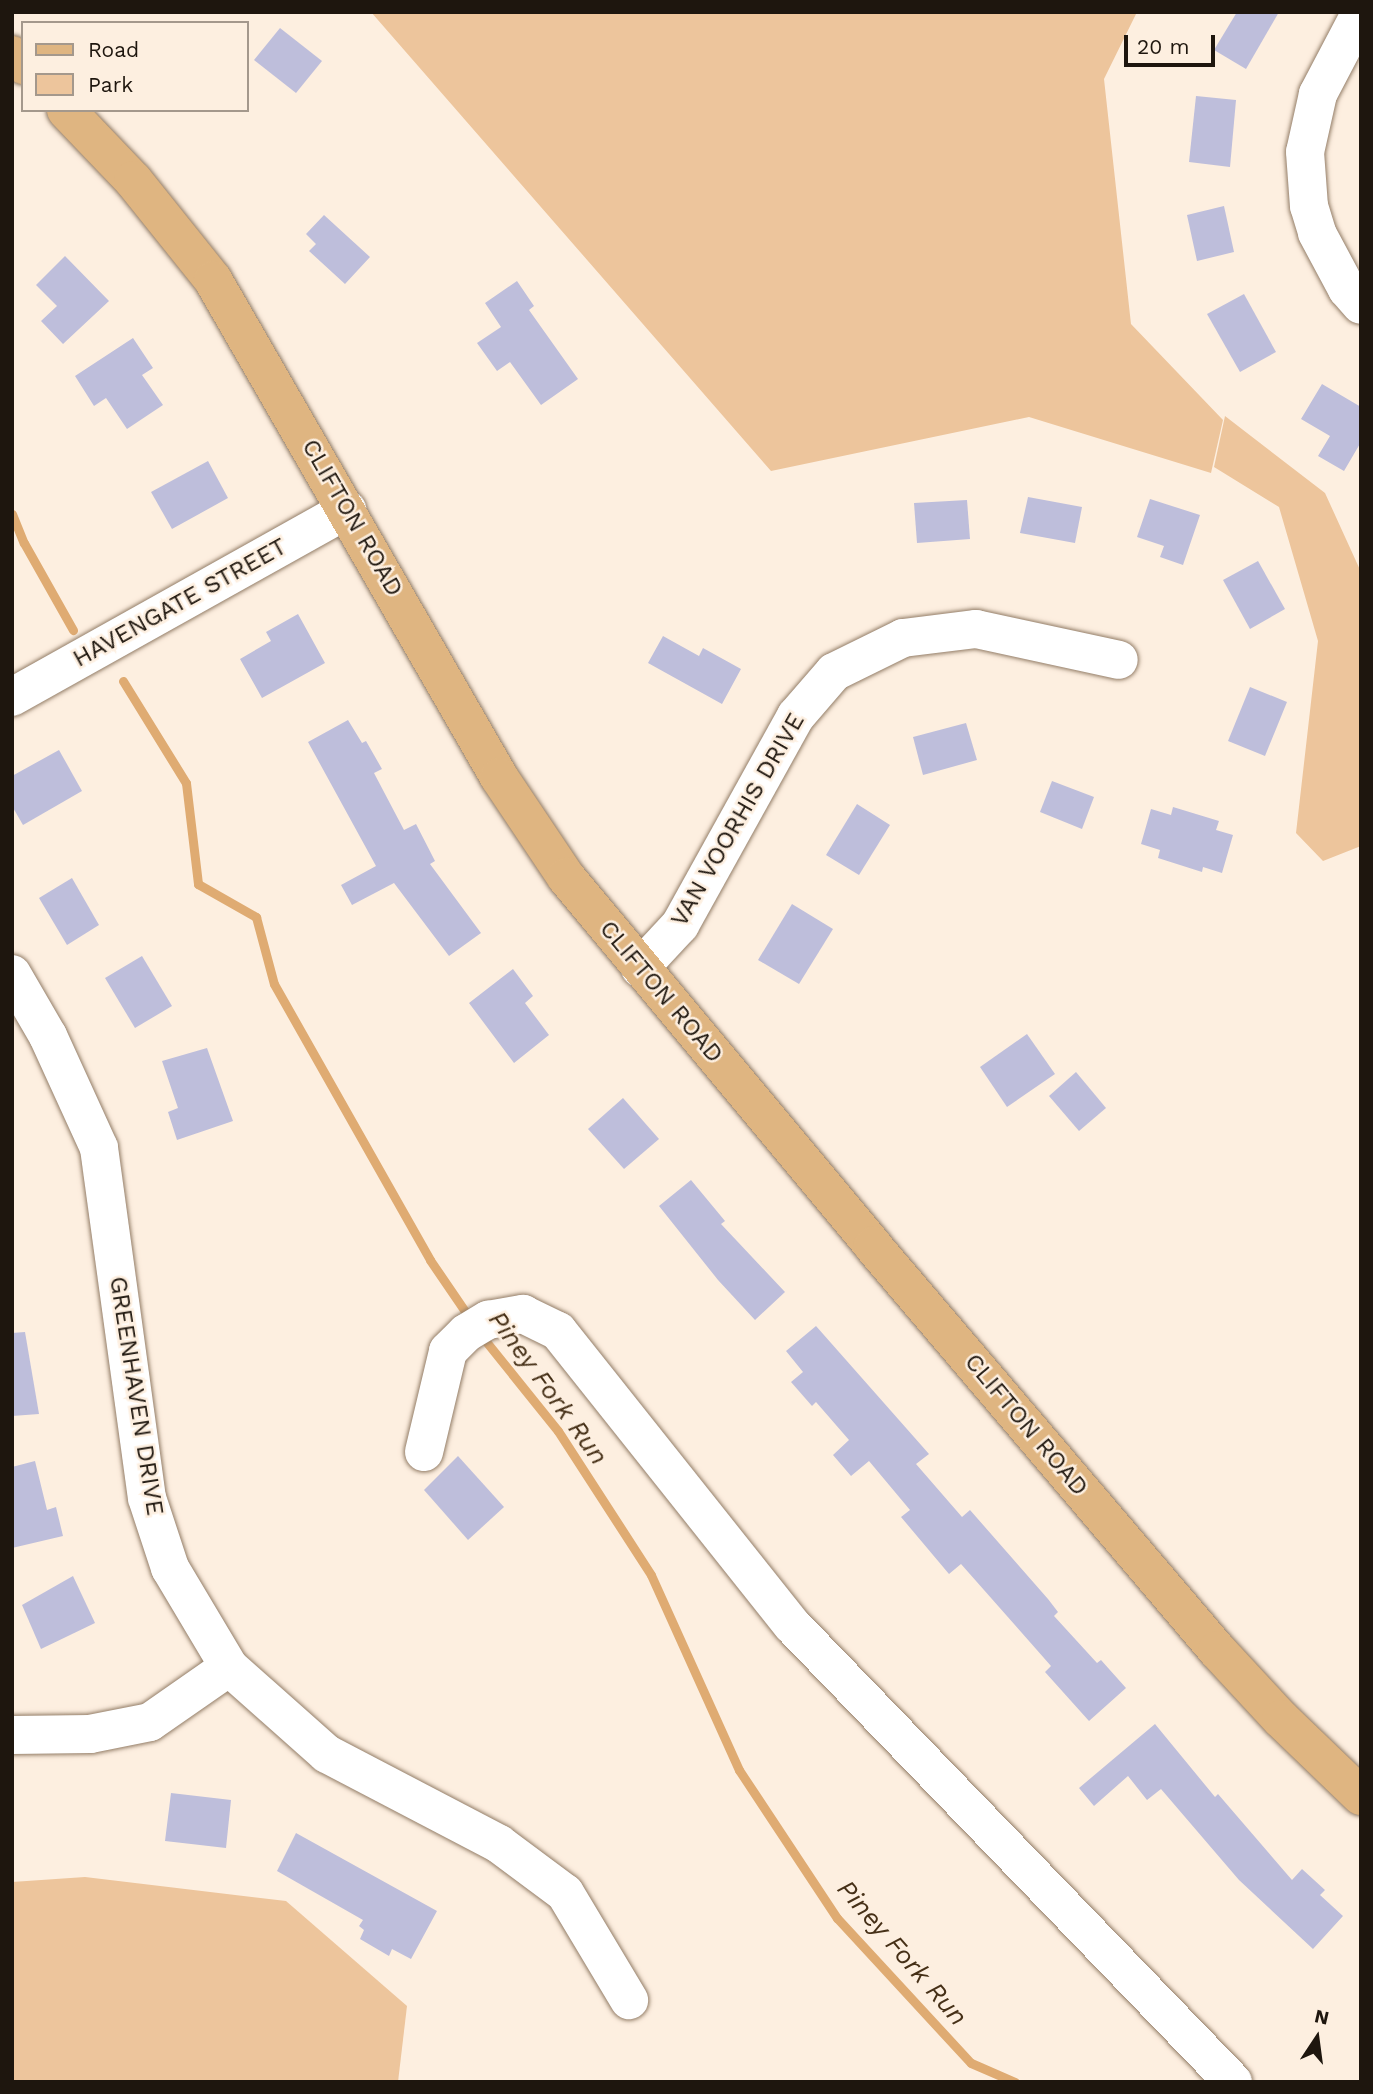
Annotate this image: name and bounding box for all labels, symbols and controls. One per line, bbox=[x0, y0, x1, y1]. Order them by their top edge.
legend bbox=[21, 21, 248, 112]
scale bar bbox=[1128, 21, 1219, 65]
text: 20 m bbox=[1137, 34, 1189, 59]
text: Road bbox=[88, 37, 139, 62]
text: Park bbox=[88, 72, 133, 97]
street label: CLIFTON ROAD bbox=[295, 434, 409, 602]
street label: HAVENGATE STREET bbox=[68, 532, 292, 674]
street label: VAN VOORHIS DRIVE bbox=[665, 708, 811, 932]
street label: CLIFTON ROAD bbox=[593, 915, 729, 1069]
street label: GREENHAVEN DRIVE bbox=[103, 1274, 169, 1518]
water label: Piney Fork Run bbox=[481, 1304, 615, 1472]
street label: CLIFTON ROAD bbox=[958, 1348, 1094, 1502]
water label: Piney Fork Run bbox=[830, 1873, 974, 2033]
north arrow bbox=[1282, 2003, 1352, 2073]
text: N bbox=[1312, 2004, 1331, 2030]

